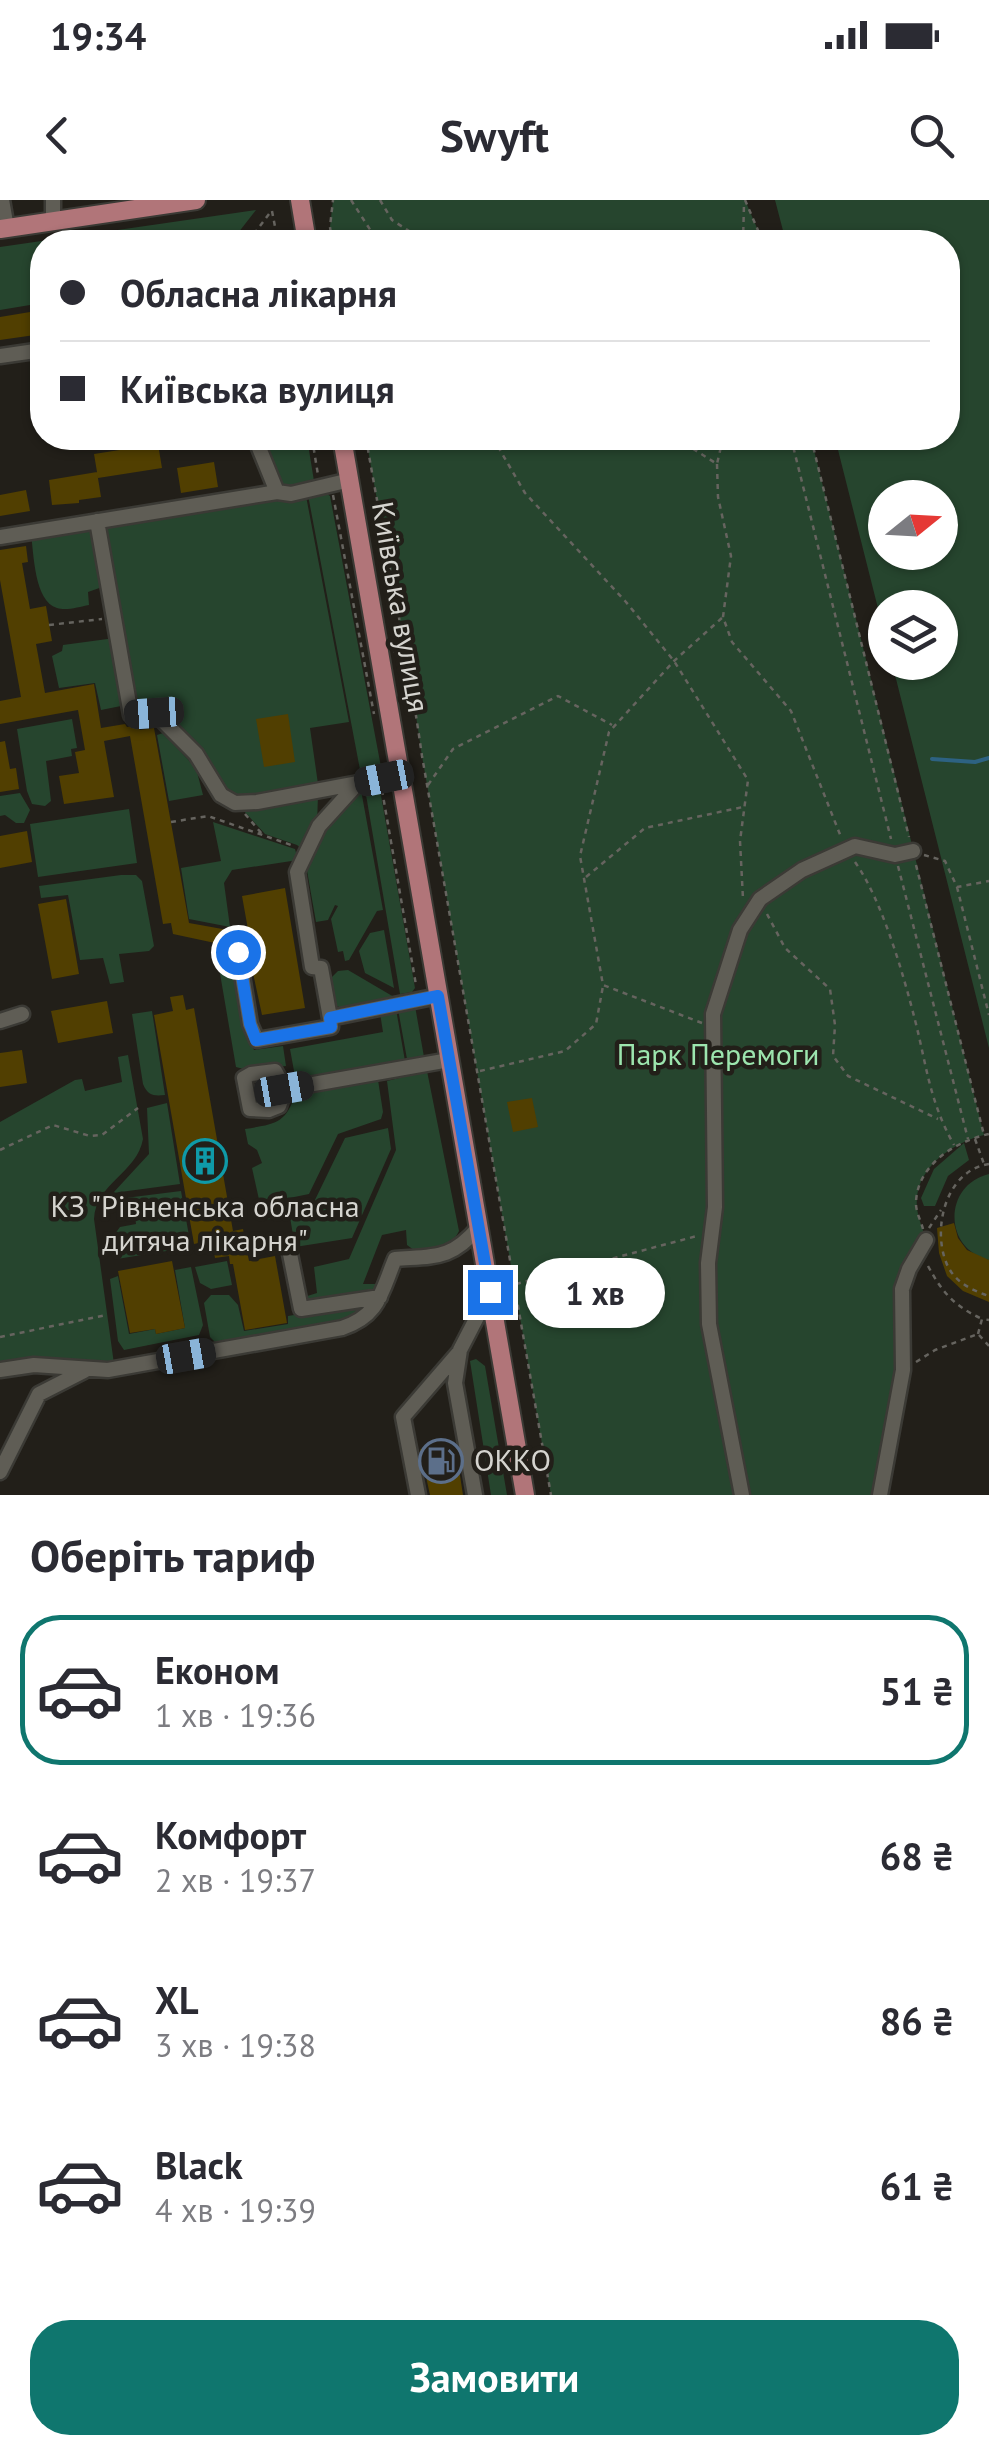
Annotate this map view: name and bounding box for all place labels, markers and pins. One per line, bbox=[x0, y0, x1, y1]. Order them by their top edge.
building icon: КЗ "Рівненська обласна дитяча лікарня" bbox=[182, 1138, 228, 1184]
place label: КЗ "Рівненська обласна дитяча лікарня" bbox=[50, 1186, 360, 1259]
fuel station icon: ОККО bbox=[418, 1438, 464, 1484]
place label: ОККО bbox=[474, 1440, 551, 1479]

